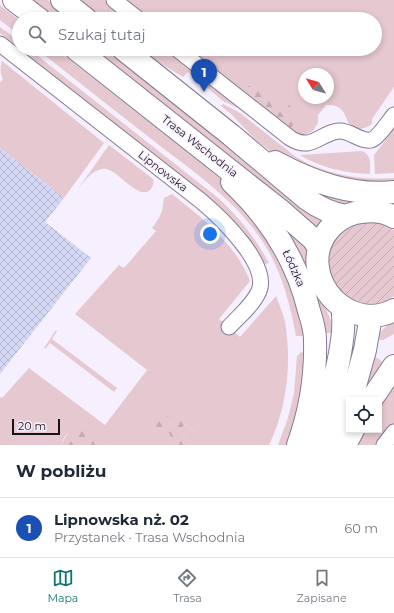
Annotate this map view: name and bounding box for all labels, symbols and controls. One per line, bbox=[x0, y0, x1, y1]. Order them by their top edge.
search box bbox=[12, 12, 382, 56]
icon: search bbox=[26, 23, 48, 45]
text: Szukaj tutaj bbox=[58, 25, 146, 44]
pin: 1 bbox=[191, 59, 217, 92]
north arrow bbox=[298, 68, 334, 104]
street label: Trasa Wschodnia bbox=[159, 112, 241, 180]
street label: Lipnowska bbox=[135, 147, 191, 195]
your location bbox=[200, 224, 220, 244]
street label: Łódzka bbox=[280, 247, 308, 289]
map controls bbox=[346, 397, 382, 433]
button: locate bbox=[346, 397, 382, 433]
scale bar bbox=[12, 417, 60, 436]
text: 20 m bbox=[18, 419, 46, 433]
text: W pobliżu bbox=[16, 461, 106, 481]
text: Lipnowska nż. 02 bbox=[54, 510, 189, 529]
text: 1 bbox=[26, 520, 32, 536]
text: 60 m bbox=[344, 520, 378, 536]
text: Przystanek · Trasa Wschodnia bbox=[54, 529, 245, 545]
tab: Mapa bbox=[47, 567, 78, 605]
tab: Trasa bbox=[173, 567, 202, 605]
tab: Zapisane bbox=[297, 567, 347, 605]

